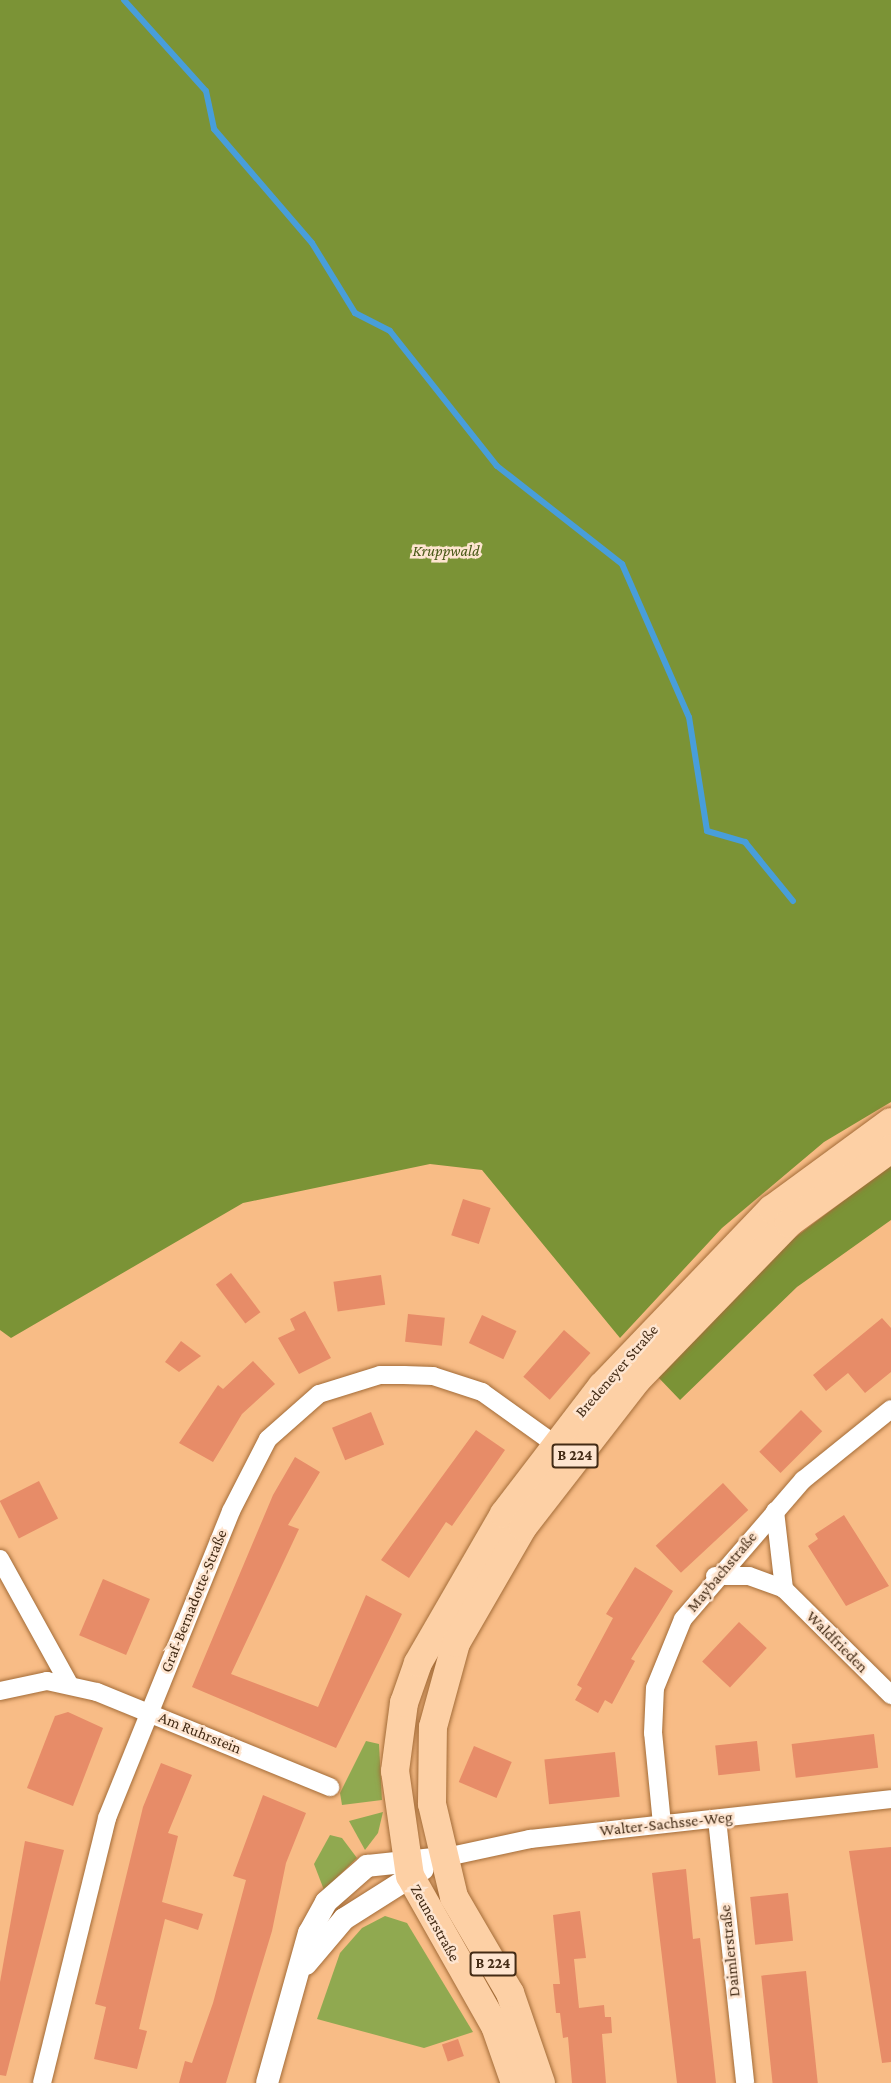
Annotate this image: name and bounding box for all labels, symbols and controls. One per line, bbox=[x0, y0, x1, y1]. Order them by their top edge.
park label: Kruppwald bbox=[413, 541, 479, 561]
street label: Bredeneyer Straße bbox=[571, 1321, 663, 1421]
road number: B 224 bbox=[551, 1444, 599, 1468]
street label: Graf-Bernadotte-Straße bbox=[157, 1527, 231, 1675]
street label: Maybachstraße bbox=[683, 1528, 761, 1616]
street label: Waldfrieden bbox=[802, 1607, 872, 1677]
street label: Am Ruhrstein bbox=[156, 1708, 244, 1758]
street label: Walter-Sachsse-Weg bbox=[599, 1807, 733, 1841]
street label: Zeunerstraße bbox=[406, 1881, 464, 1965]
street label: Daimlerstraße bbox=[716, 1904, 744, 1998]
road number: B 224 bbox=[469, 1952, 517, 1976]

